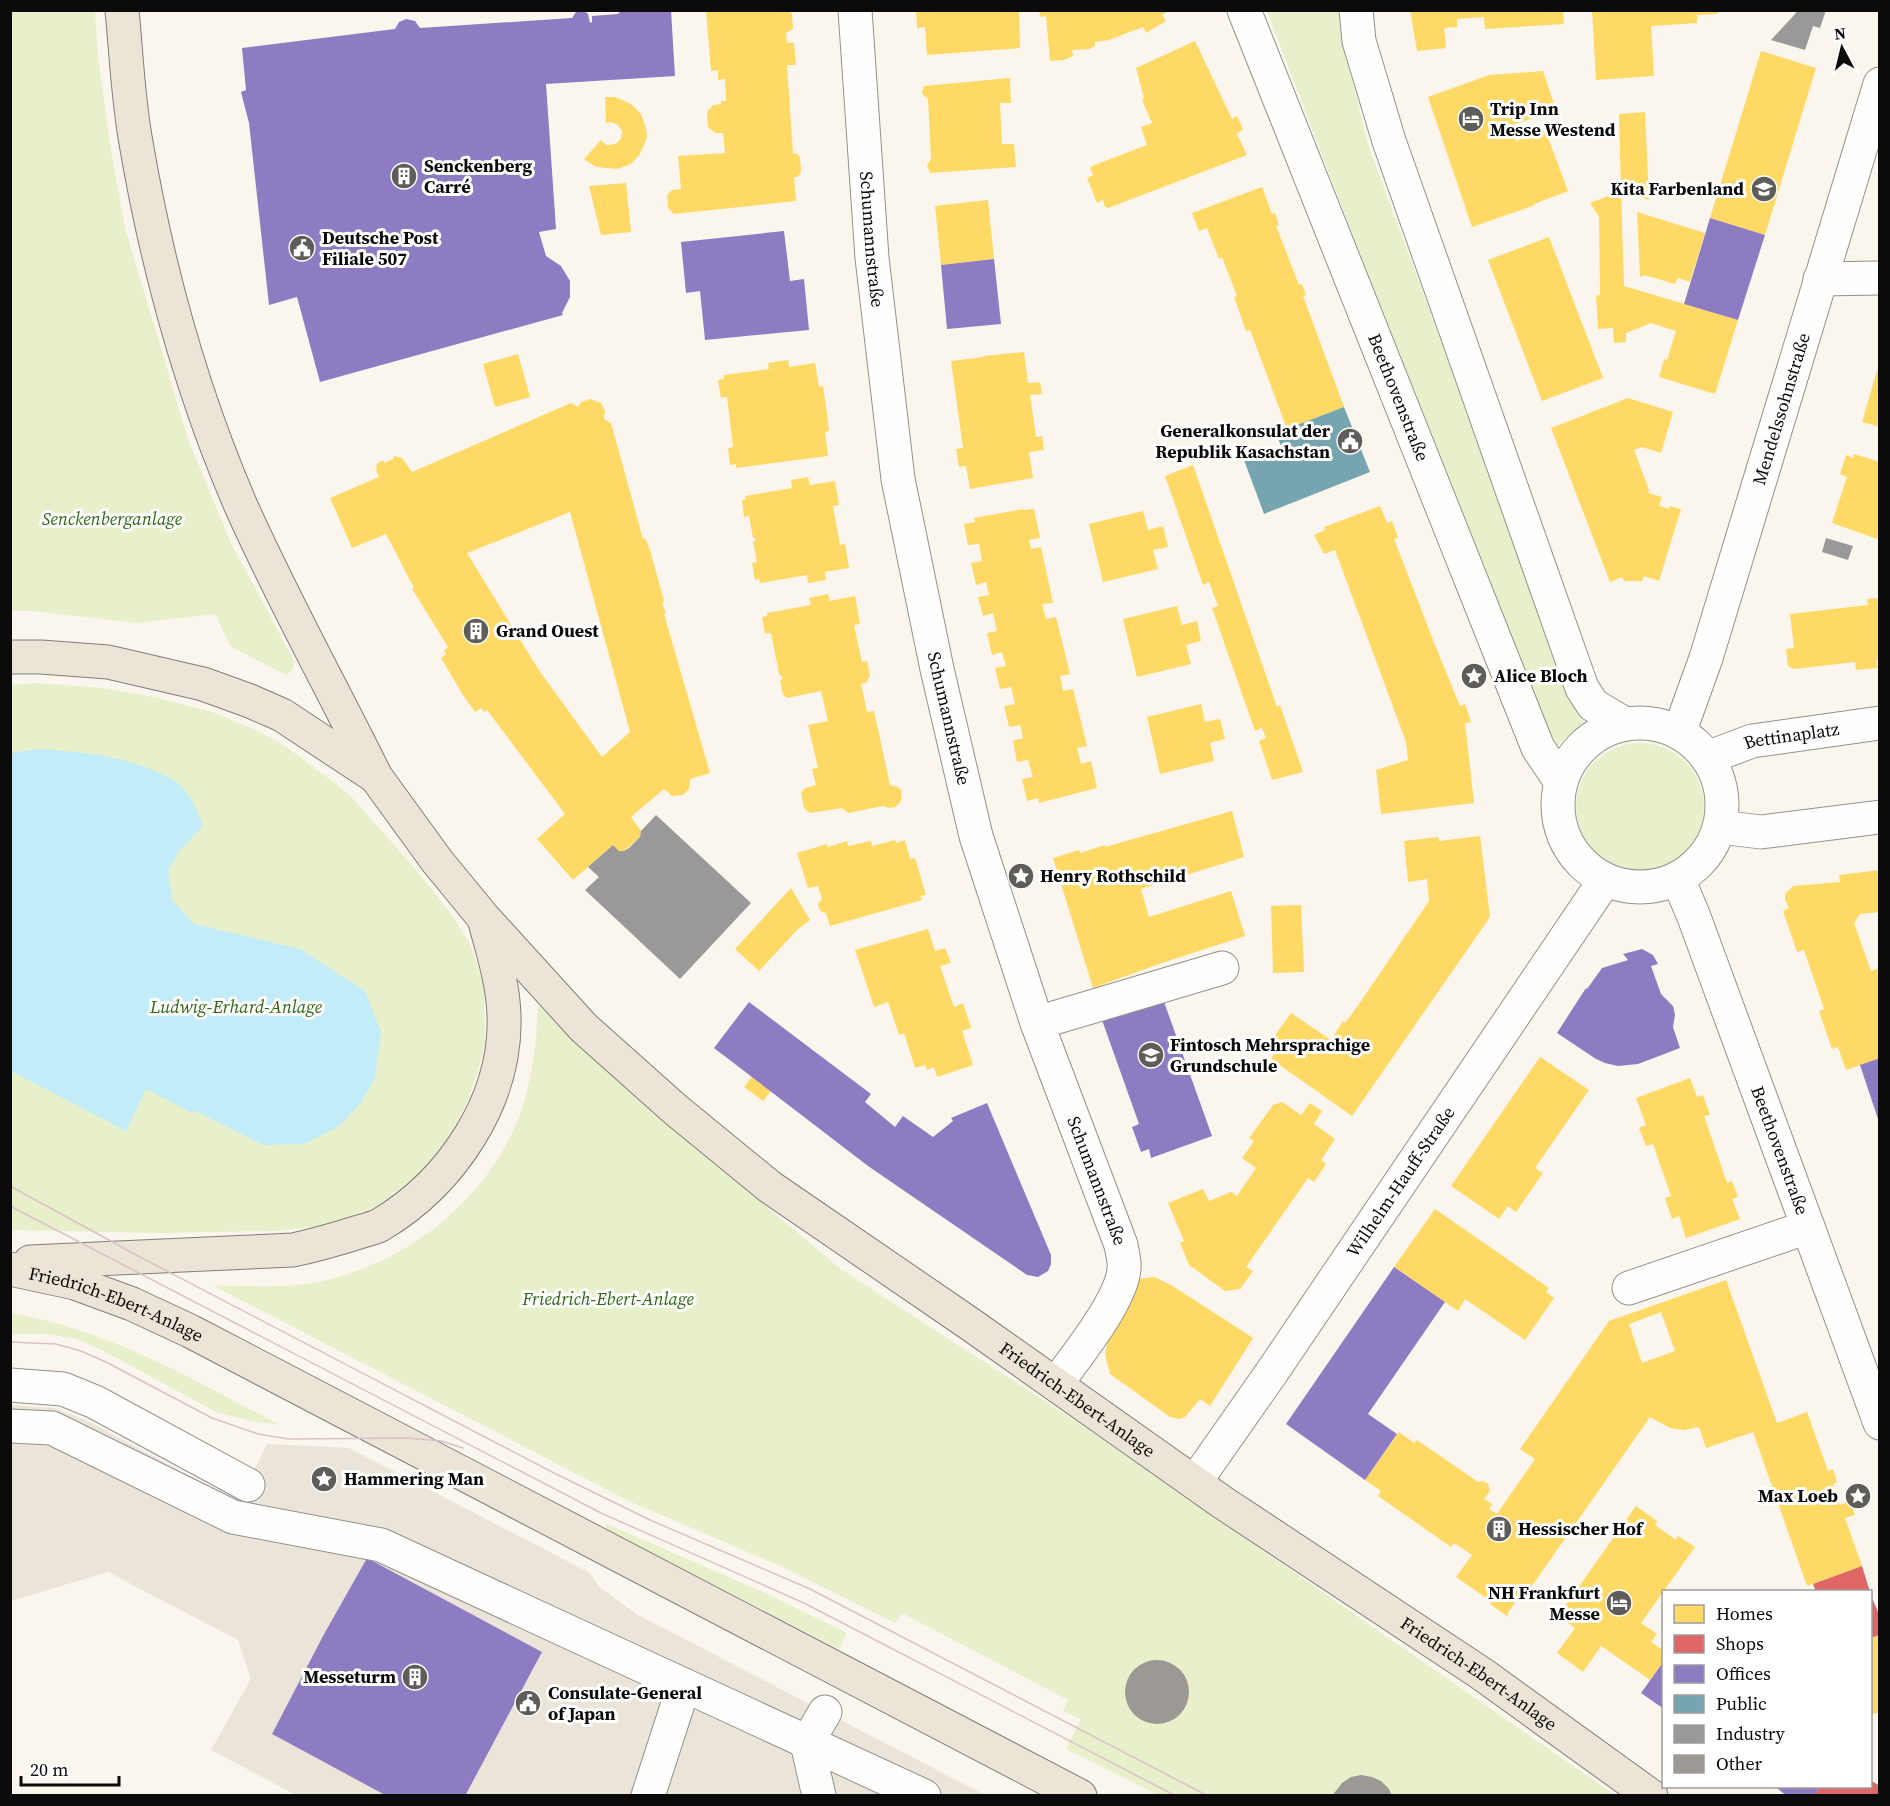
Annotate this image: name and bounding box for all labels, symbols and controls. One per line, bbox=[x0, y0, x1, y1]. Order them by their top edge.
north arrow bbox=[1812, 18, 1872, 78]
text: N bbox=[1833, 21, 1848, 45]
place label: Trip Inn Messe Westend bbox=[1490, 96, 1616, 142]
hotel icon: Trip Inn Messe Westend bbox=[1456, 104, 1486, 134]
place label: Senckenberg Carré bbox=[424, 153, 532, 199]
building icon: Senckenberg Carré bbox=[389, 161, 419, 191]
street label: Schumannstraße bbox=[854, 171, 891, 309]
school or university icon: Kita Farbenland bbox=[1749, 174, 1779, 204]
place label: Kita Farbenland bbox=[1610, 176, 1744, 201]
place label: Deutsche Post Filiale 507 bbox=[322, 225, 439, 271]
public building icon: Deutsche Post Filiale 507 bbox=[287, 233, 317, 263]
street label: Beethovenstraße bbox=[1362, 330, 1435, 465]
street label: Mendelssohnstraße bbox=[1746, 330, 1816, 488]
place label: Generalkonsulat der Republik Kasachstan bbox=[1155, 418, 1331, 464]
public building icon: Generalkonsulat der Republik Kasachstan bbox=[1335, 426, 1365, 456]
park label: Senckenberganlage bbox=[42, 506, 183, 531]
building icon: Grand Ouest bbox=[461, 616, 491, 646]
place label: Grand Ouest bbox=[496, 618, 599, 643]
street label: Schumannstraße bbox=[922, 650, 977, 788]
place icon: Alice Bloch bbox=[1459, 661, 1489, 691]
place label: Alice Bloch bbox=[1494, 663, 1588, 688]
street label: Bettinaplatz bbox=[1740, 716, 1841, 755]
place icon: Henry Rothschild bbox=[1006, 861, 1036, 891]
place label: Henry Rothschild bbox=[1040, 863, 1186, 888]
park label: Ludwig-Erhard-Anlage bbox=[149, 994, 323, 1019]
place label: Fintosch Mehrsprachige Grundschule bbox=[1170, 1032, 1370, 1078]
school or university icon: Fintosch Mehrsprachige Grundschule bbox=[1136, 1040, 1166, 1070]
street label: Beethovenstraße bbox=[1745, 1083, 1815, 1218]
street label: Wilhelm-Hauff-Straße bbox=[1340, 1101, 1460, 1262]
street label: Schumannstraße bbox=[1061, 1112, 1133, 1249]
street label: Friedrich-Ebert-Anlage bbox=[26, 1260, 208, 1348]
park label: Friedrich-Ebert-Anlage bbox=[521, 1286, 694, 1311]
street label: Friedrich-Ebert-Anlage bbox=[995, 1336, 1160, 1463]
place icon: Hammering Man bbox=[309, 1464, 339, 1494]
place label: Hammering Man bbox=[344, 1466, 484, 1491]
place icon: Max Loeb bbox=[1843, 1481, 1873, 1511]
place label: Max Loeb bbox=[1758, 1483, 1838, 1508]
building icon: Hessischer Hof bbox=[1484, 1514, 1514, 1544]
place label: Hessischer Hof bbox=[1518, 1516, 1645, 1541]
place label: NH Frankfurt Messe bbox=[1488, 1580, 1601, 1626]
hotel icon: NH Frankfurt Messe bbox=[1604, 1588, 1634, 1618]
legend bbox=[1662, 1590, 1872, 1788]
text: Homes bbox=[1716, 1601, 1773, 1626]
street label: Friedrich-Ebert-Anlage bbox=[1396, 1610, 1562, 1736]
text: Shops bbox=[1716, 1631, 1764, 1656]
text: Offices bbox=[1716, 1661, 1771, 1686]
building icon: Messeturm bbox=[400, 1662, 430, 1692]
place label: Messeturm bbox=[303, 1664, 396, 1689]
place label: Consulate-General of Japan bbox=[548, 1680, 702, 1726]
public building icon: Consulate-General of Japan bbox=[513, 1688, 543, 1718]
text: Public bbox=[1716, 1691, 1767, 1716]
text: Industry bbox=[1716, 1721, 1786, 1746]
scale bar bbox=[21, 1749, 118, 1787]
text: Other bbox=[1716, 1751, 1763, 1776]
text: 20 m bbox=[30, 1757, 68, 1782]

